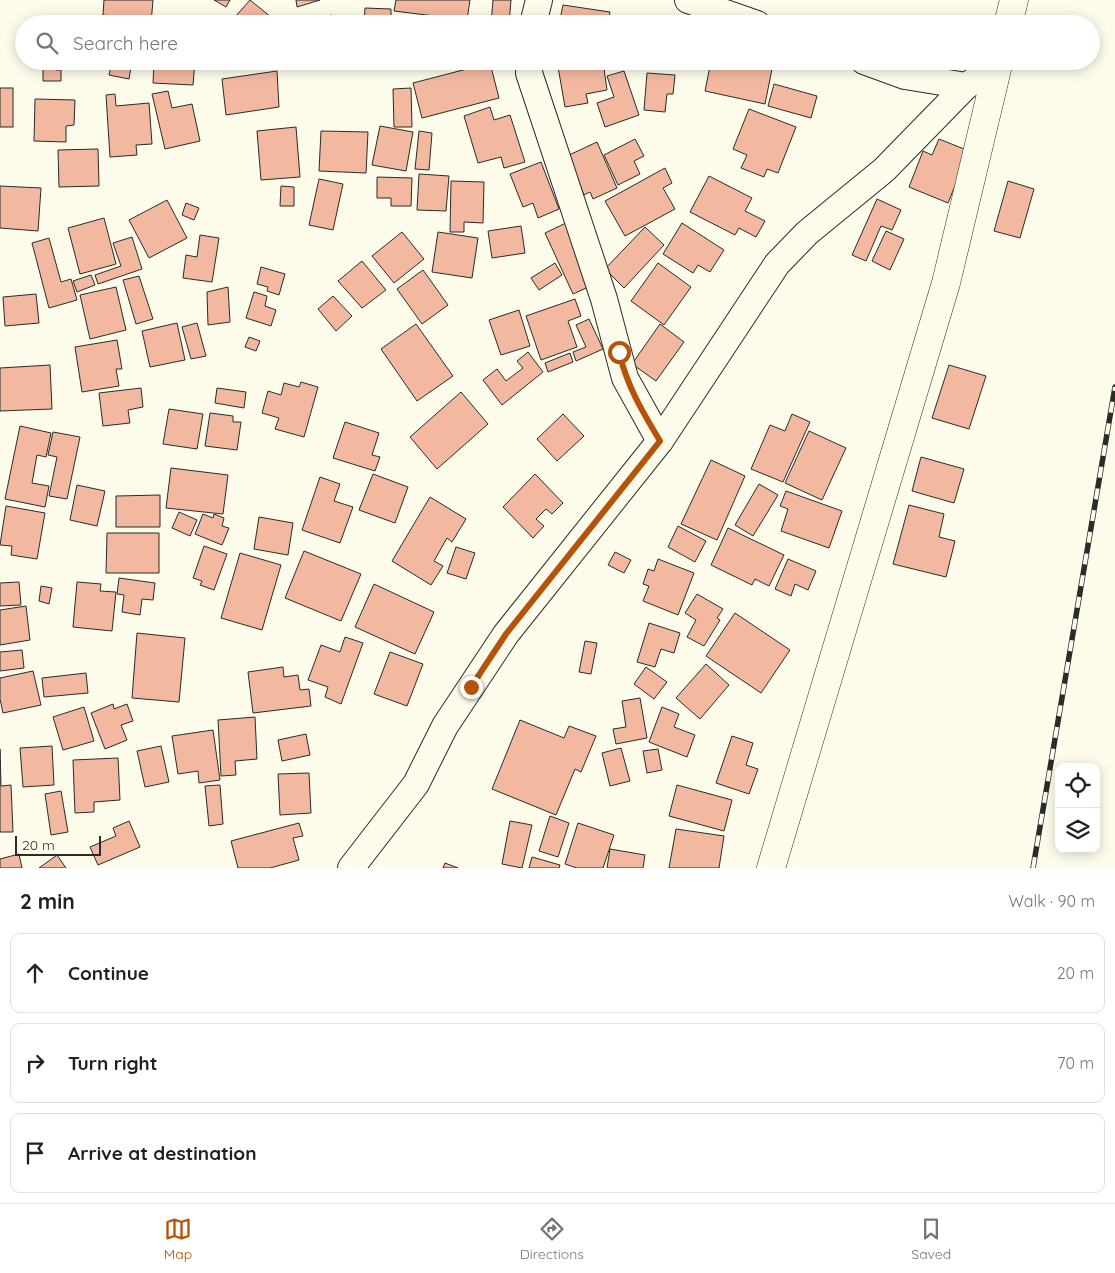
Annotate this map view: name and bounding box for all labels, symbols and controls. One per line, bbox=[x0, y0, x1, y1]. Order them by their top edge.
search box bbox=[15, 15, 1100, 70]
icon: search bbox=[33, 29, 61, 57]
text: Search here bbox=[73, 31, 178, 55]
route start bbox=[608, 341, 631, 364]
route end bbox=[460, 676, 483, 699]
map controls bbox=[1055, 763, 1100, 853]
button: locate bbox=[1055, 763, 1100, 808]
button: layers bbox=[1055, 808, 1100, 853]
scale bar bbox=[15, 833, 101, 856]
text: 20 m bbox=[22, 836, 55, 854]
text: 2 min bbox=[20, 888, 75, 914]
text: Walk · 90 m bbox=[1008, 891, 1095, 911]
icon: ahead bbox=[21, 959, 49, 987]
text: Continue bbox=[68, 961, 149, 985]
text: 20 m bbox=[1057, 963, 1094, 983]
icon: right bbox=[21, 1049, 49, 1077]
text: Turn right bbox=[68, 1051, 157, 1075]
text: 70 m bbox=[1057, 1053, 1094, 1073]
icon: arrive bbox=[21, 1139, 49, 1167]
text: Arrive at destination bbox=[68, 1141, 257, 1165]
tab: Map bbox=[164, 1215, 192, 1263]
tab: Directions bbox=[520, 1215, 584, 1263]
tab: Saved bbox=[911, 1215, 951, 1263]

